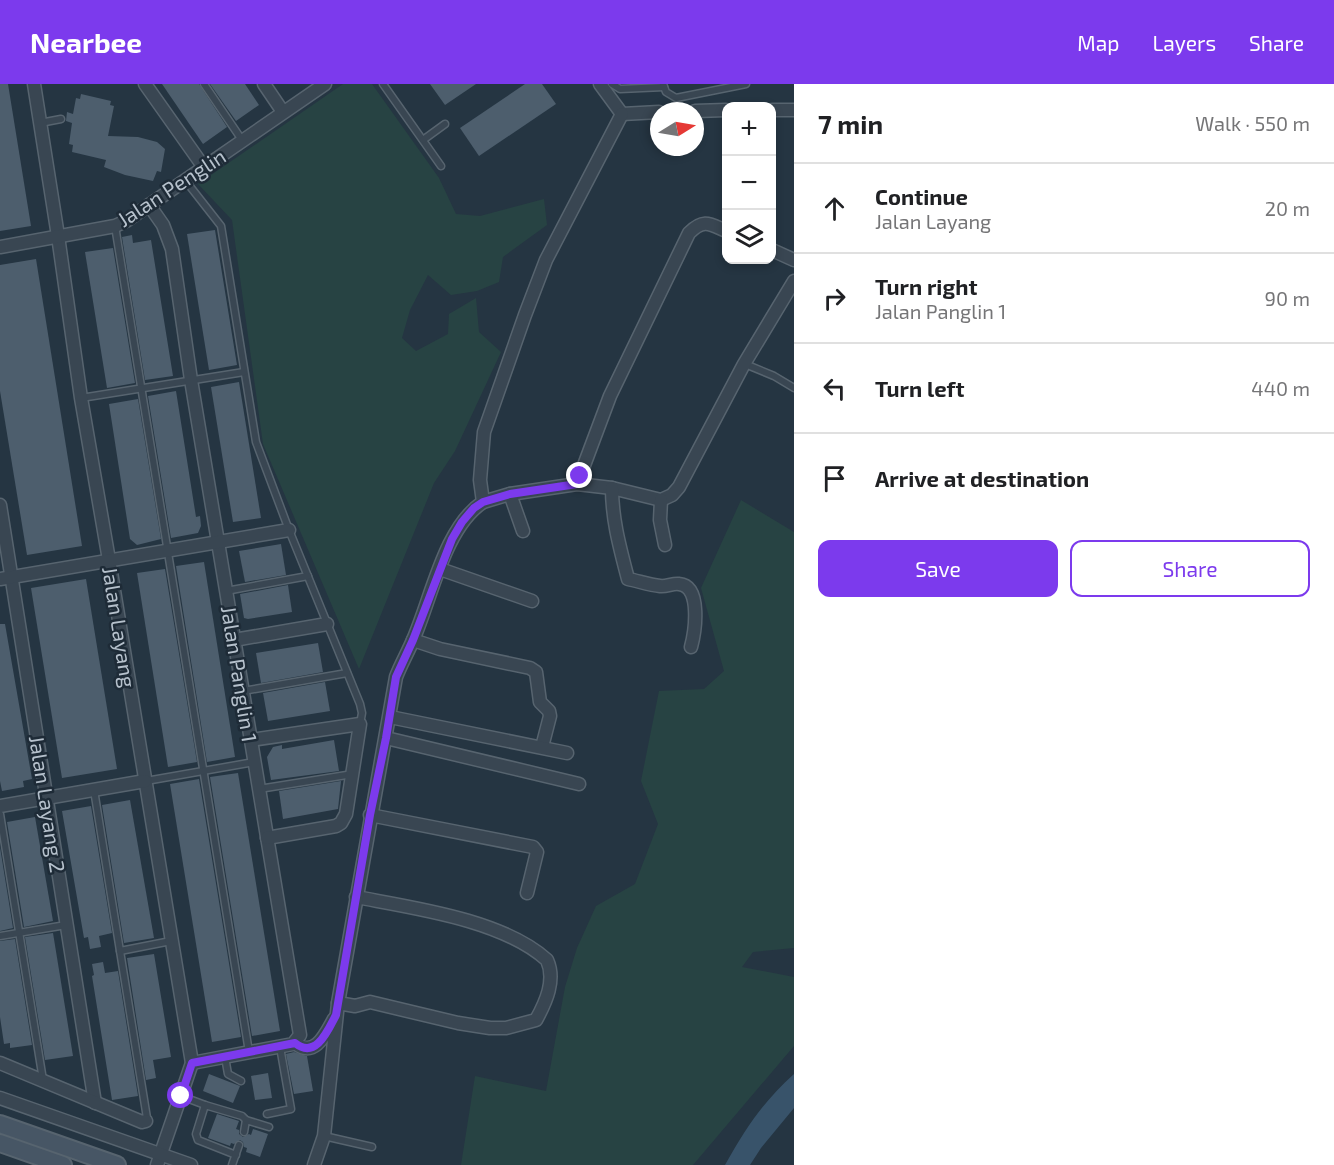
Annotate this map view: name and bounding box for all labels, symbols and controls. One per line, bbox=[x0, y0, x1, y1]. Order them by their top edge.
text: Nearbee bbox=[30, 25, 142, 59]
text: Map bbox=[1077, 30, 1119, 55]
text: Layers bbox=[1152, 30, 1216, 55]
text: Share bbox=[1249, 30, 1304, 55]
north arrow bbox=[650, 102, 704, 156]
map controls bbox=[722, 102, 776, 264]
button: + bbox=[722, 102, 776, 156]
text: 7 min bbox=[818, 108, 883, 139]
text: Walk · 550 m bbox=[1195, 111, 1310, 135]
street label: Jalan Penglin bbox=[112, 143, 230, 231]
button: − bbox=[722, 156, 776, 210]
text: Continue bbox=[875, 183, 968, 209]
icon: ahead bbox=[818, 192, 851, 225]
text: 20 m bbox=[1265, 196, 1310, 220]
text: Jalan Layang bbox=[875, 209, 991, 233]
button: layers bbox=[722, 210, 776, 264]
text: Turn right bbox=[875, 273, 977, 299]
icon: right bbox=[818, 282, 851, 315]
text: 90 m bbox=[1265, 286, 1310, 310]
text: Jalan Panglin 1 bbox=[875, 299, 1006, 323]
icon: left bbox=[818, 372, 851, 405]
text: Turn left bbox=[875, 375, 964, 401]
text: 440 m bbox=[1251, 376, 1310, 400]
route end bbox=[566, 462, 592, 488]
icon: arrive bbox=[818, 462, 851, 495]
text: Arrive at destination bbox=[875, 465, 1089, 491]
button: Save bbox=[818, 540, 1058, 597]
button: Share bbox=[1070, 540, 1310, 597]
street label: Jalan Layang bbox=[98, 565, 142, 690]
street label: Jalan Panglin 1 bbox=[217, 604, 263, 744]
street label: Jalan Layang 2 bbox=[25, 734, 71, 874]
route start bbox=[167, 1082, 193, 1108]

